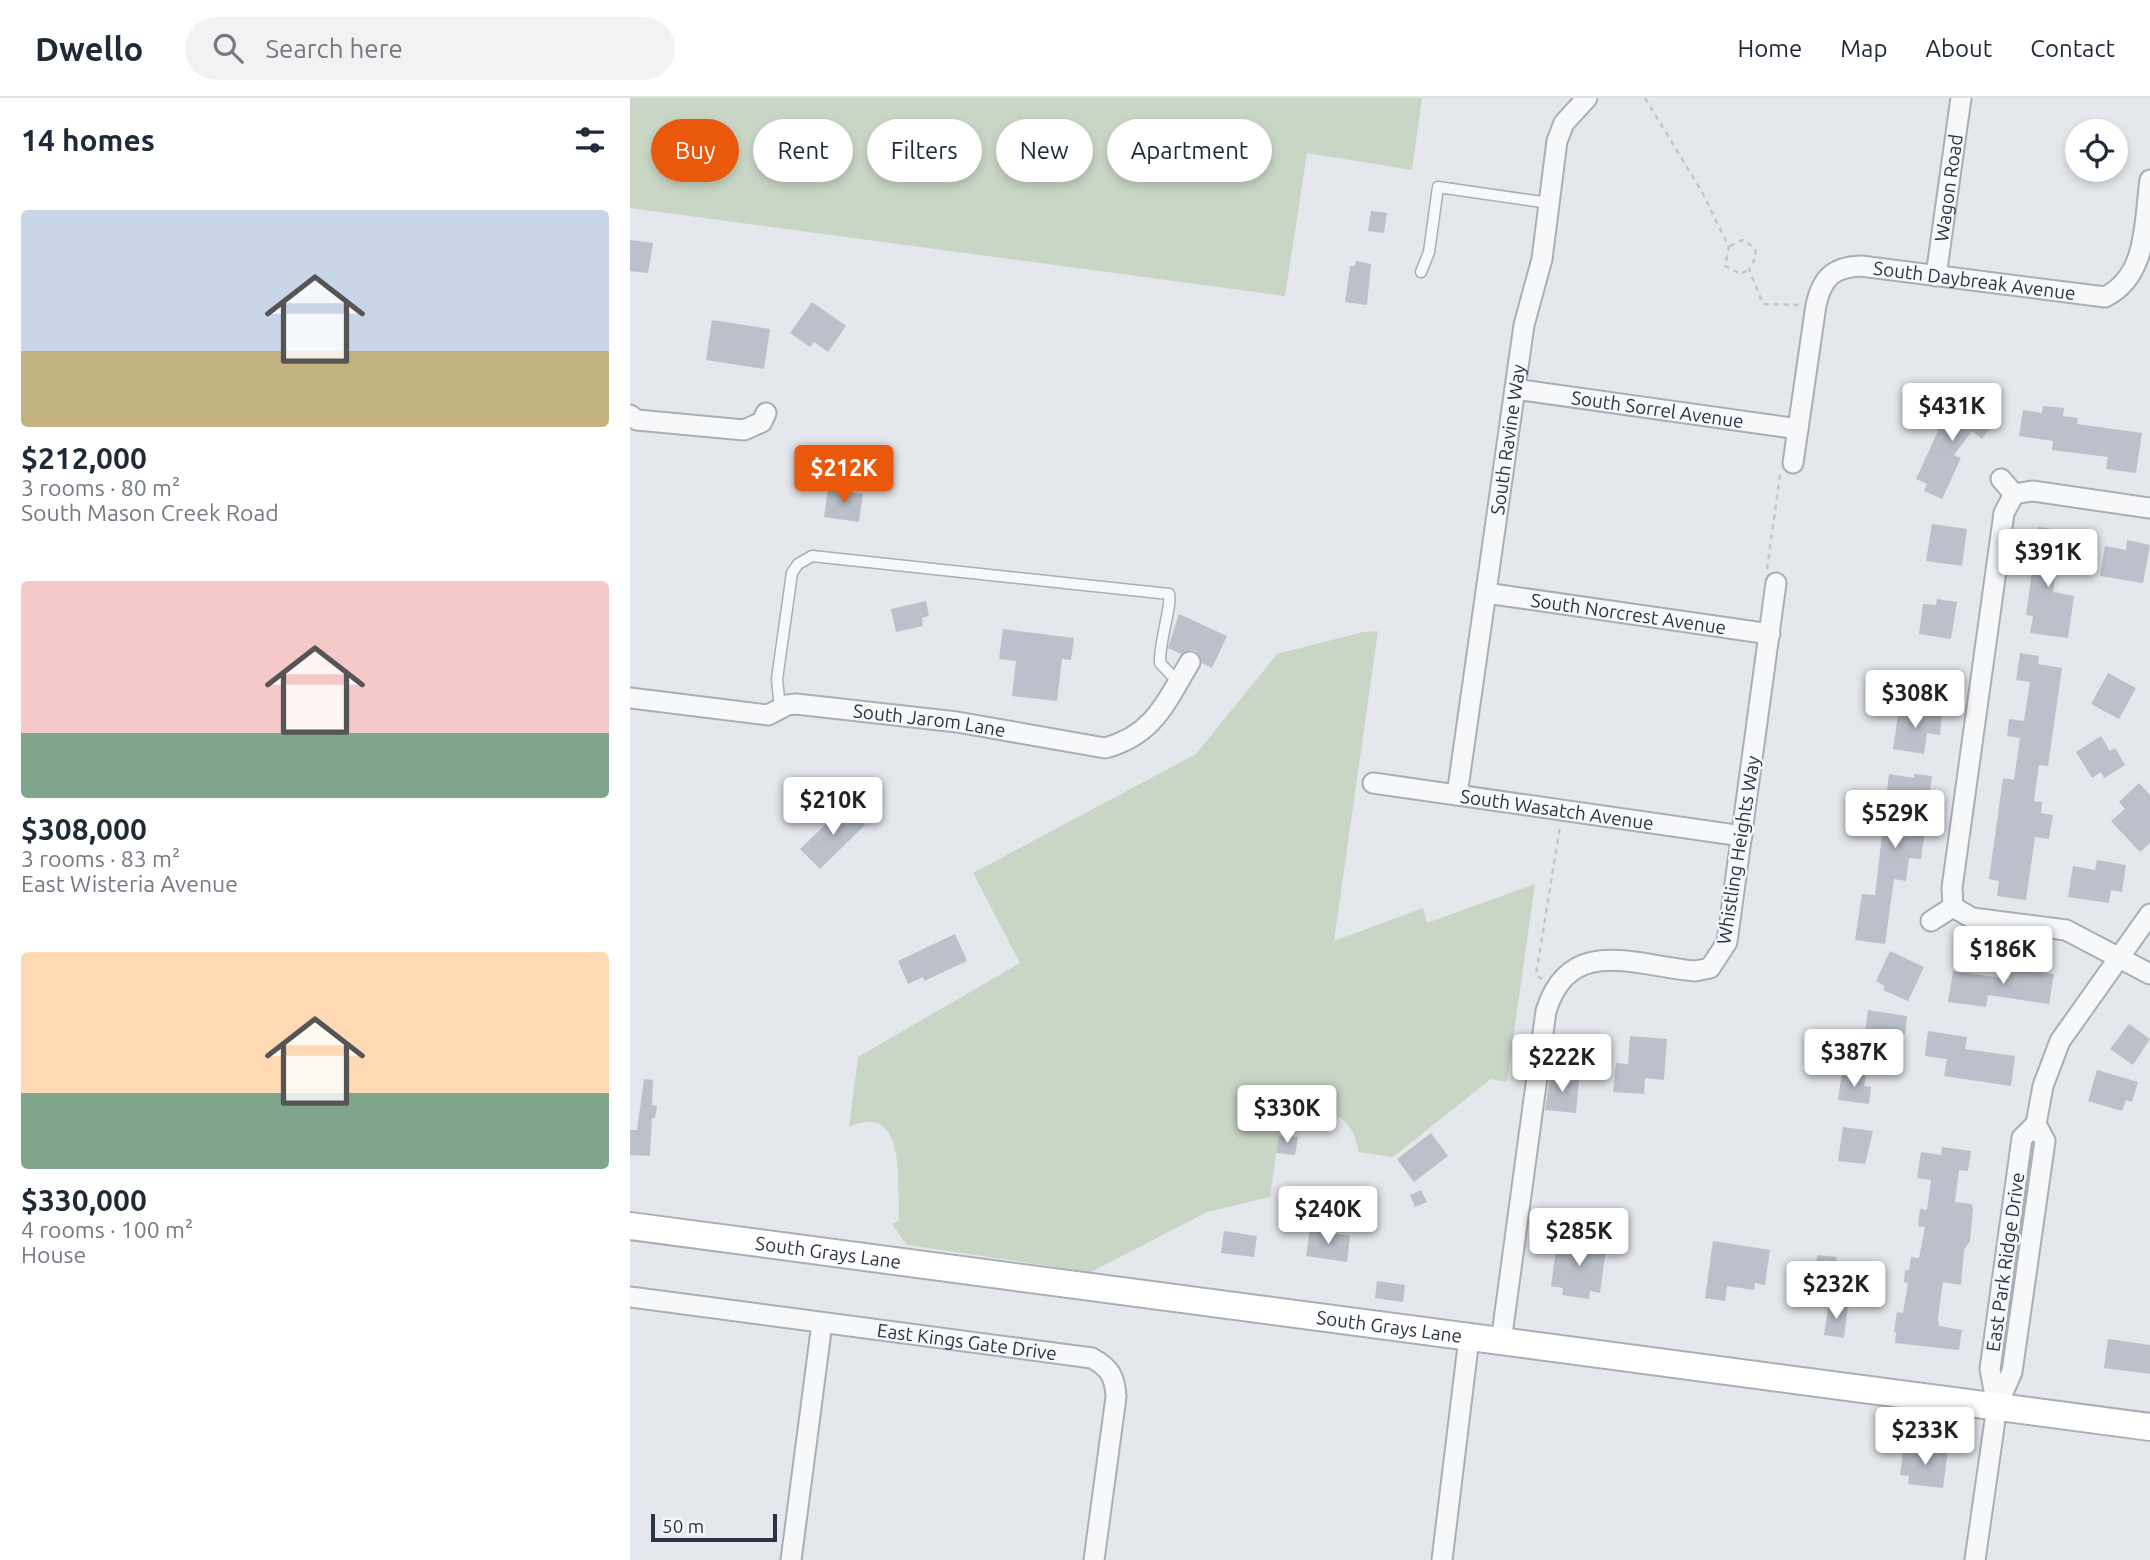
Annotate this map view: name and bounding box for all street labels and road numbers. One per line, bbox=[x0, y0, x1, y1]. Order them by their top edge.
street label: Wagon Road bbox=[1930, 133, 1967, 243]
street label: South Daybreak Avenue bbox=[1872, 257, 2077, 304]
street label: South Ravine Way bbox=[1486, 363, 1529, 516]
street label: South Sorrel Avenue bbox=[1570, 386, 1745, 432]
street label: South Norcrest Avenue bbox=[1529, 589, 1728, 639]
street label: South Jarom Lane bbox=[852, 699, 1007, 741]
street label: Whistling Heights Way bbox=[1712, 754, 1764, 946]
street label: South Wasatch Avenue bbox=[1459, 785, 1655, 834]
street label: East Park Ridge Drive bbox=[1982, 1171, 2028, 1353]
street label: South Grays Lane bbox=[754, 1232, 902, 1273]
street label: South Grays Lane bbox=[1315, 1306, 1464, 1347]
street label: East Kings Gate Drive bbox=[876, 1319, 1058, 1364]

